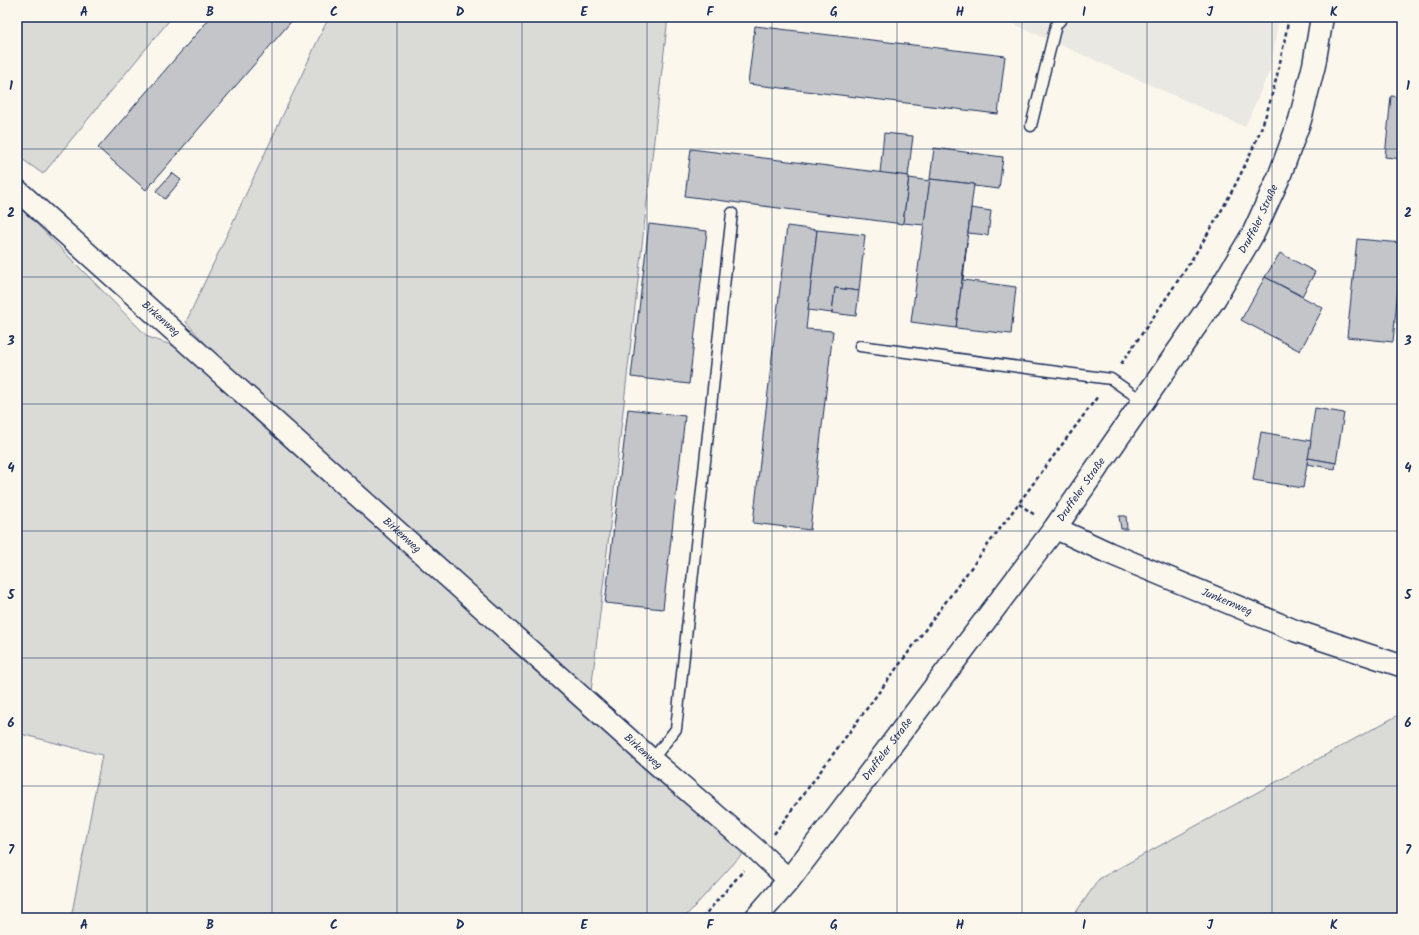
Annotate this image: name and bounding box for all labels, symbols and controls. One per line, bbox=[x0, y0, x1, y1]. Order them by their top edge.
text: A bbox=[80, 2, 88, 23]
text: B bbox=[206, 2, 214, 23]
text: C bbox=[330, 2, 338, 23]
text: D bbox=[456, 2, 465, 23]
text: E bbox=[580, 2, 588, 23]
text: F bbox=[706, 2, 714, 23]
text: G bbox=[830, 2, 838, 23]
text: H bbox=[956, 2, 965, 23]
text: I bbox=[1082, 2, 1086, 23]
text: J bbox=[1207, 2, 1214, 23]
text: K bbox=[1330, 2, 1338, 23]
text: 1 bbox=[9, 76, 13, 97]
text: 1 bbox=[1406, 76, 1410, 97]
street label: Druffeler Straße bbox=[1234, 182, 1283, 257]
text: 2 bbox=[7, 203, 15, 224]
text: 2 bbox=[1404, 203, 1412, 224]
street label: Birkenweg bbox=[137, 297, 184, 341]
text: 3 bbox=[6, 331, 15, 352]
text: 3 bbox=[1403, 331, 1412, 352]
street label: Druffeler Straße bbox=[1053, 454, 1110, 526]
text: 4 bbox=[7, 458, 15, 479]
text: 4 bbox=[1404, 458, 1412, 479]
street label: Birkenweg bbox=[378, 513, 425, 558]
street label: Junkernweg bbox=[1198, 583, 1255, 621]
text: 5 bbox=[7, 585, 16, 606]
text: 5 bbox=[1404, 585, 1413, 606]
text: 6 bbox=[7, 713, 15, 734]
text: 6 bbox=[1404, 713, 1412, 734]
street label: Druffeler Straße bbox=[858, 714, 918, 785]
street label: Birkenweg bbox=[619, 729, 666, 774]
text: 7 bbox=[8, 840, 15, 861]
text: 7 bbox=[1405, 840, 1412, 861]
text: A bbox=[80, 915, 88, 935]
text: B bbox=[206, 915, 214, 935]
text: C bbox=[330, 915, 338, 935]
text: D bbox=[456, 915, 465, 935]
text: E bbox=[580, 915, 588, 935]
text: F bbox=[706, 915, 714, 935]
text: G bbox=[830, 915, 838, 935]
text: H bbox=[956, 915, 965, 935]
text: I bbox=[1082, 915, 1086, 935]
text: J bbox=[1207, 915, 1214, 935]
text: K bbox=[1330, 915, 1338, 935]

